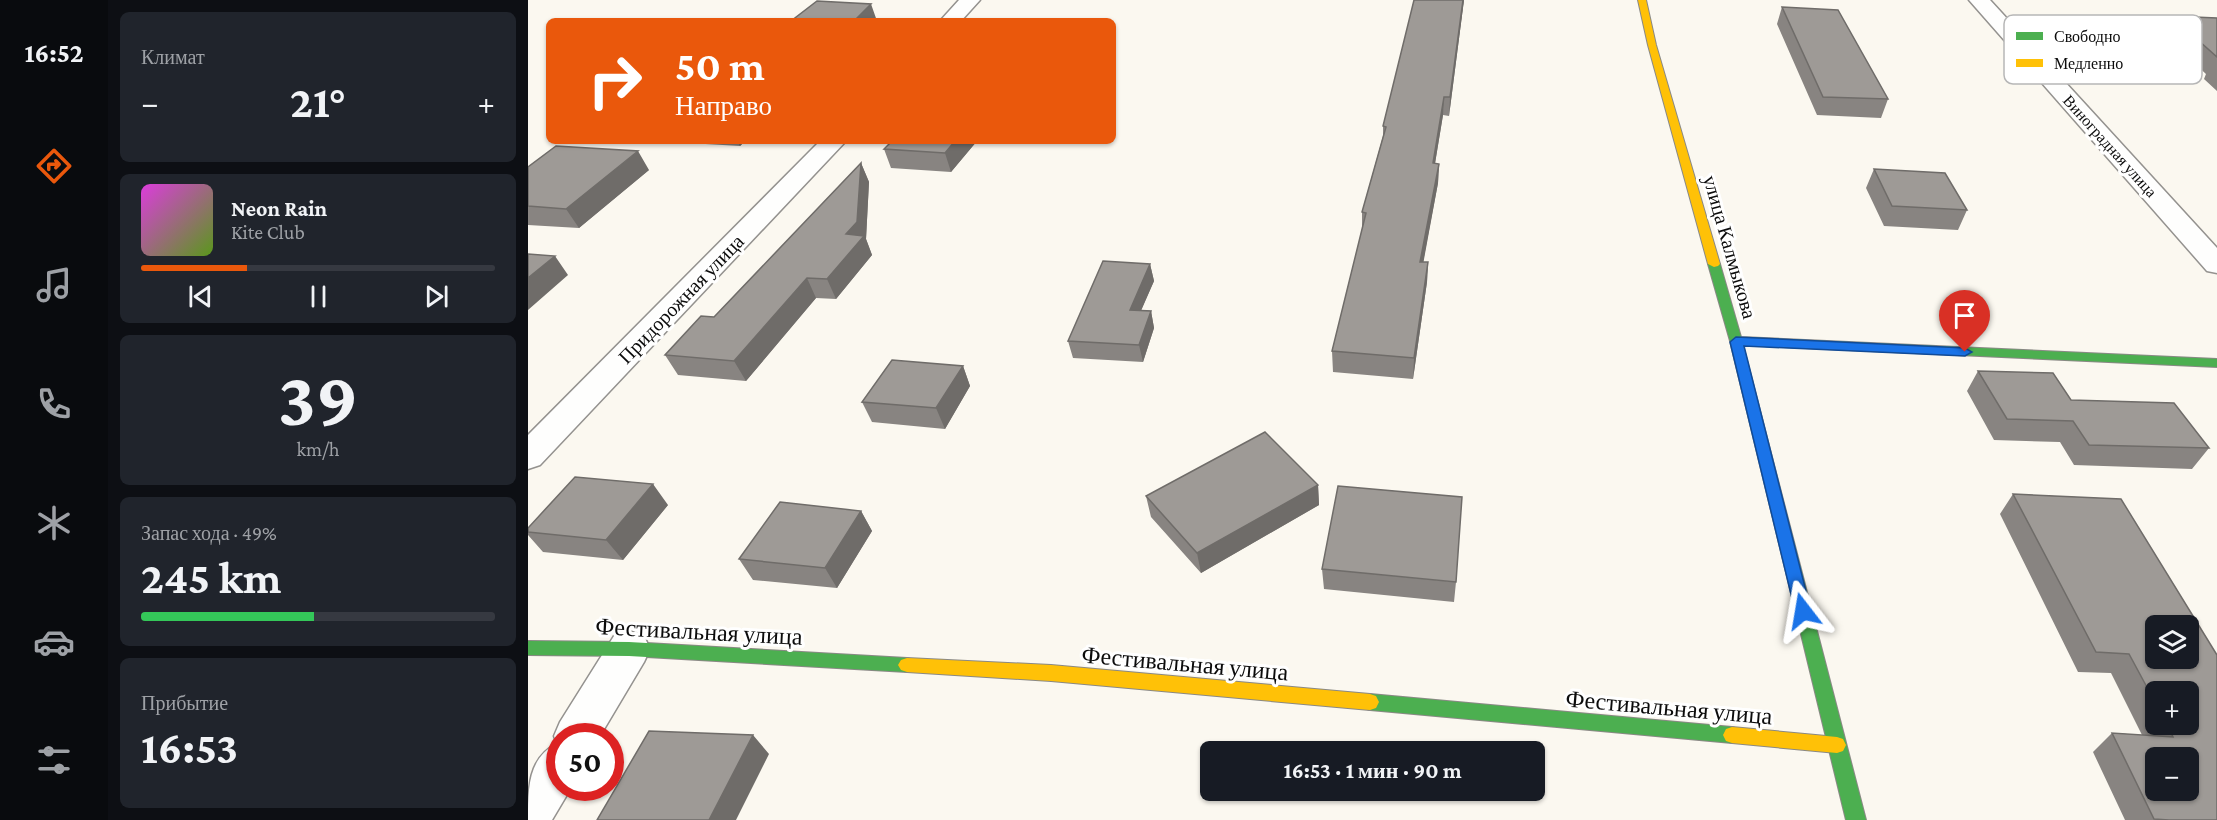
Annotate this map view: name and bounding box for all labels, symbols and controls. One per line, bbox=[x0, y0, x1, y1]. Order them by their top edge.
legend bbox=[2004, 15, 2202, 84]
text: Свободно bbox=[2054, 28, 2121, 46]
text: 16:52 bbox=[25, 38, 83, 68]
icon: right bbox=[576, 42, 654, 120]
text: 50 m bbox=[675, 42, 765, 89]
text: Климат bbox=[141, 46, 205, 68]
text: Медленно bbox=[2054, 55, 2123, 73]
text: 21° bbox=[290, 77, 346, 127]
text: − bbox=[141, 84, 158, 121]
text: + bbox=[478, 84, 495, 121]
text: Направо bbox=[675, 91, 772, 121]
street label: Виноградная улица bbox=[2059, 92, 2160, 201]
icon: directions bbox=[33, 145, 75, 187]
street label: улица Калмыкова bbox=[1698, 173, 1761, 322]
text: Neon Rain bbox=[231, 196, 327, 221]
text: Kite Club bbox=[231, 221, 305, 243]
street label: Придорожная улица bbox=[614, 230, 749, 369]
icon: music bbox=[33, 264, 75, 306]
icon: previous bbox=[184, 280, 217, 313]
icon: pause bbox=[302, 280, 335, 313]
icon: next bbox=[420, 280, 453, 313]
pin bbox=[1939, 290, 1990, 352]
icon: arrive bbox=[1948, 299, 1981, 332]
text: 39 bbox=[278, 355, 358, 442]
icon: phone bbox=[33, 383, 75, 425]
text: km/h bbox=[296, 438, 340, 460]
icon: climate bbox=[33, 502, 75, 544]
text: Запас хода · 49% bbox=[141, 522, 277, 544]
text: 245 km bbox=[141, 553, 281, 603]
position arrow bbox=[1771, 579, 1835, 643]
street label: Фестивальная улица bbox=[595, 612, 804, 650]
map controls bbox=[2145, 615, 2199, 801]
button: layers bbox=[2145, 615, 2199, 669]
icon: car bbox=[33, 621, 75, 663]
street label: Фестивальная улица bbox=[1081, 641, 1290, 686]
button: + bbox=[2145, 681, 2199, 735]
street label: Фестивальная улица bbox=[1565, 685, 1774, 730]
text: Прибытие bbox=[141, 692, 228, 714]
text: 16:53 bbox=[141, 723, 238, 773]
speed limit sign: 50 bbox=[546, 723, 624, 801]
icon: filters bbox=[33, 739, 75, 781]
button: − bbox=[2145, 747, 2199, 801]
text: 16:53 · 1 мин · 90 m bbox=[1283, 758, 1462, 783]

